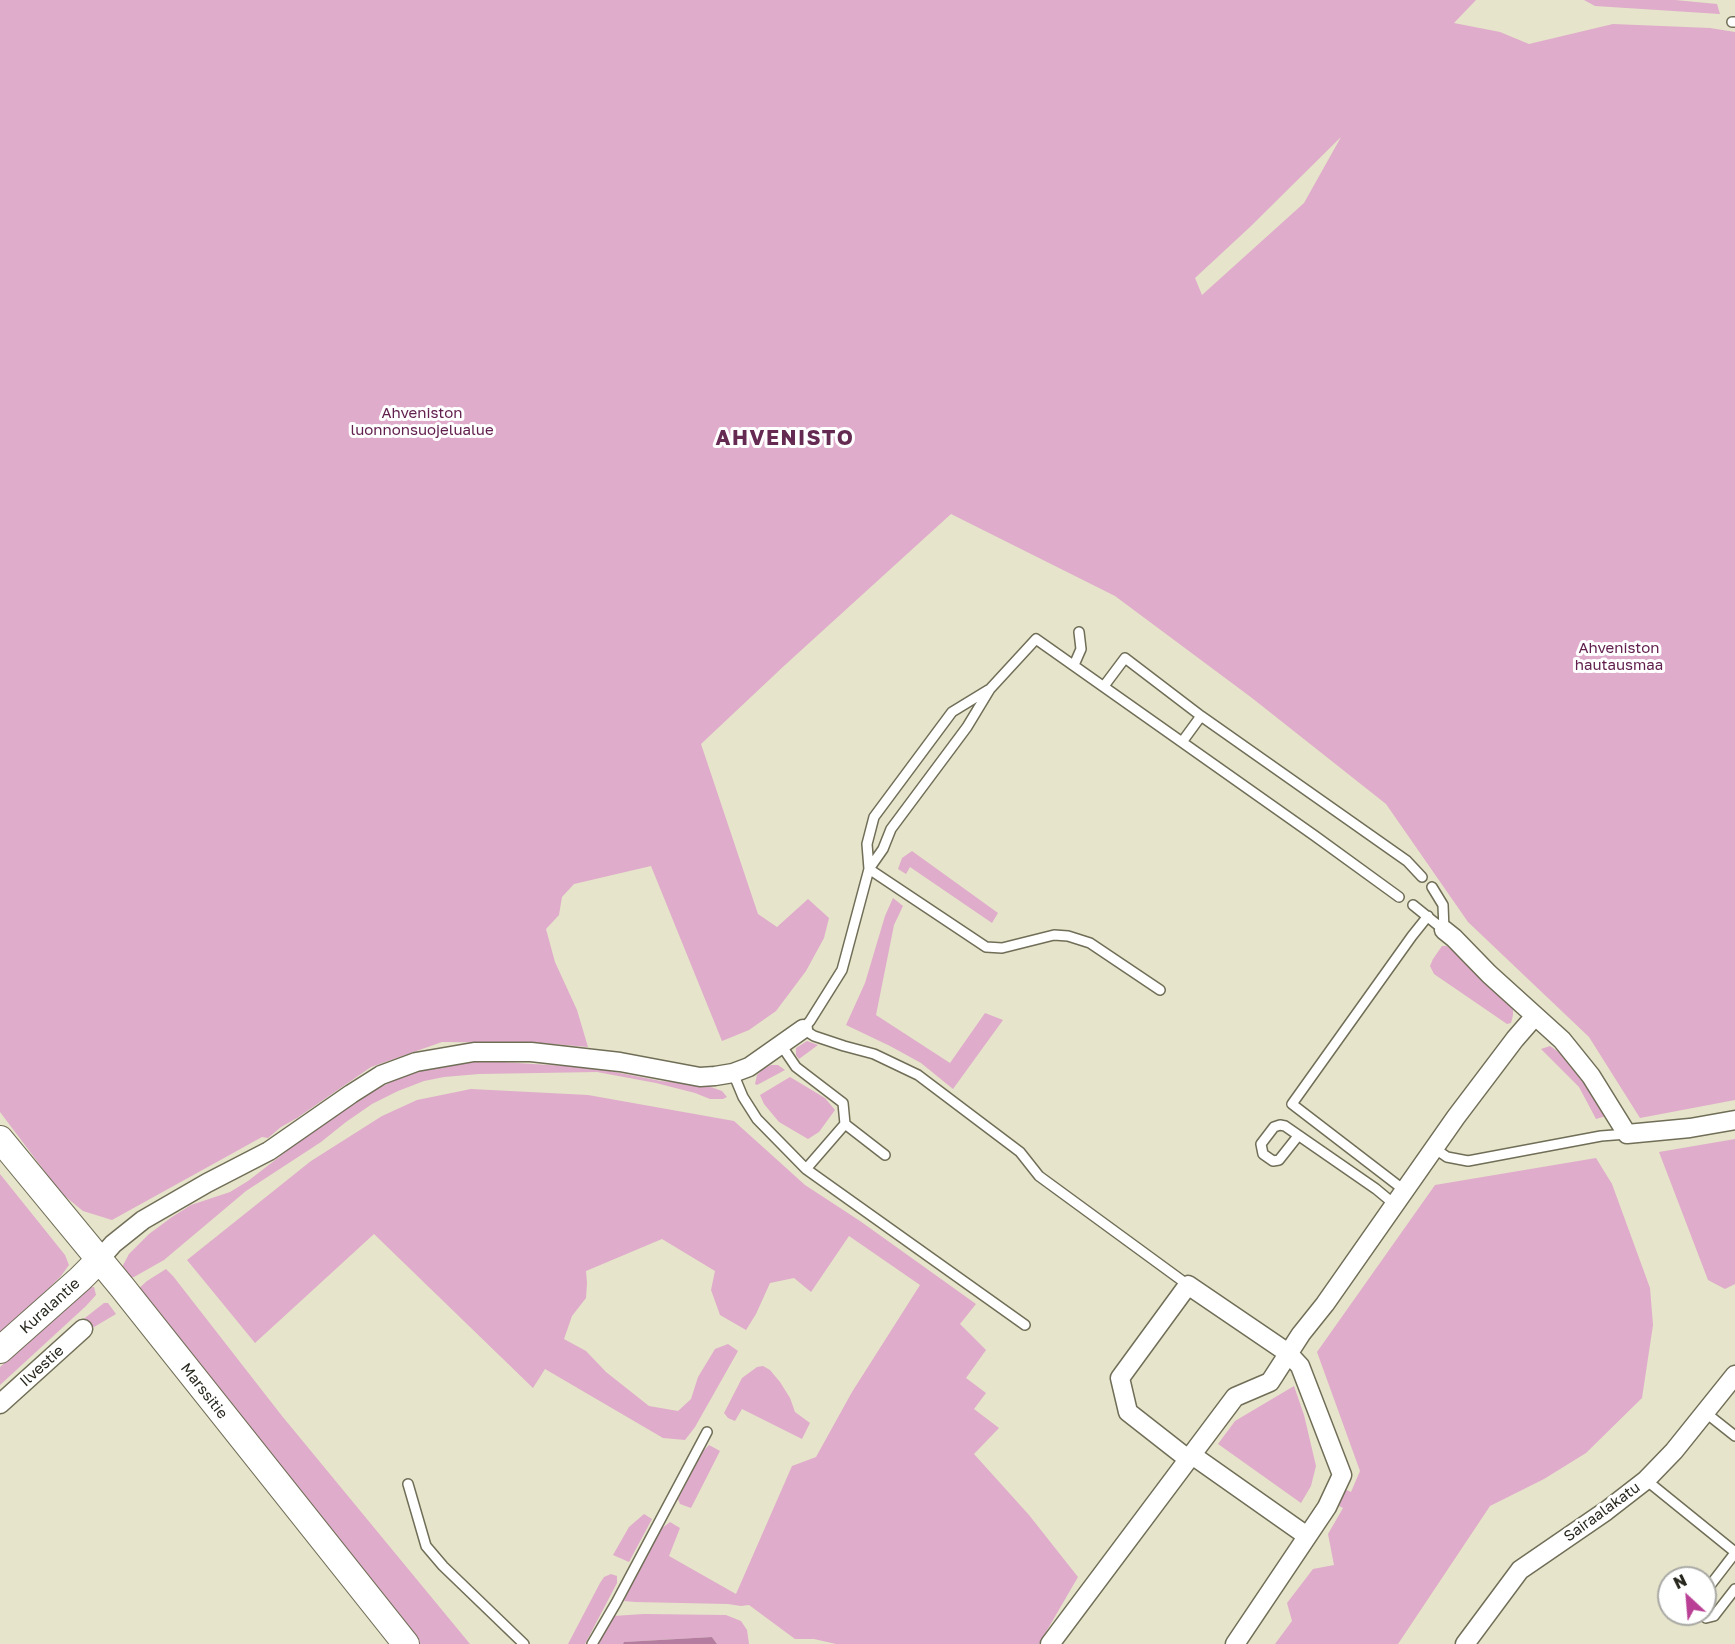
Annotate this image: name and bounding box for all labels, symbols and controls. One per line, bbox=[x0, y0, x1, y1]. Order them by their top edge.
park label: Ahveniston luonnonsuojelualue bbox=[350, 404, 494, 439]
district label: AHVENISTO bbox=[716, 425, 854, 451]
park label: Ahveniston hautausmaa bbox=[1575, 639, 1663, 674]
street label: Kuralantie bbox=[16, 1274, 84, 1338]
street label: Ilvestie bbox=[16, 1342, 68, 1390]
street label: Marssitie bbox=[177, 1360, 231, 1422]
street label: Sairaalakatu bbox=[1560, 1478, 1644, 1546]
north arrow bbox=[1657, 1566, 1717, 1626]
text: N bbox=[1670, 1570, 1690, 1593]

